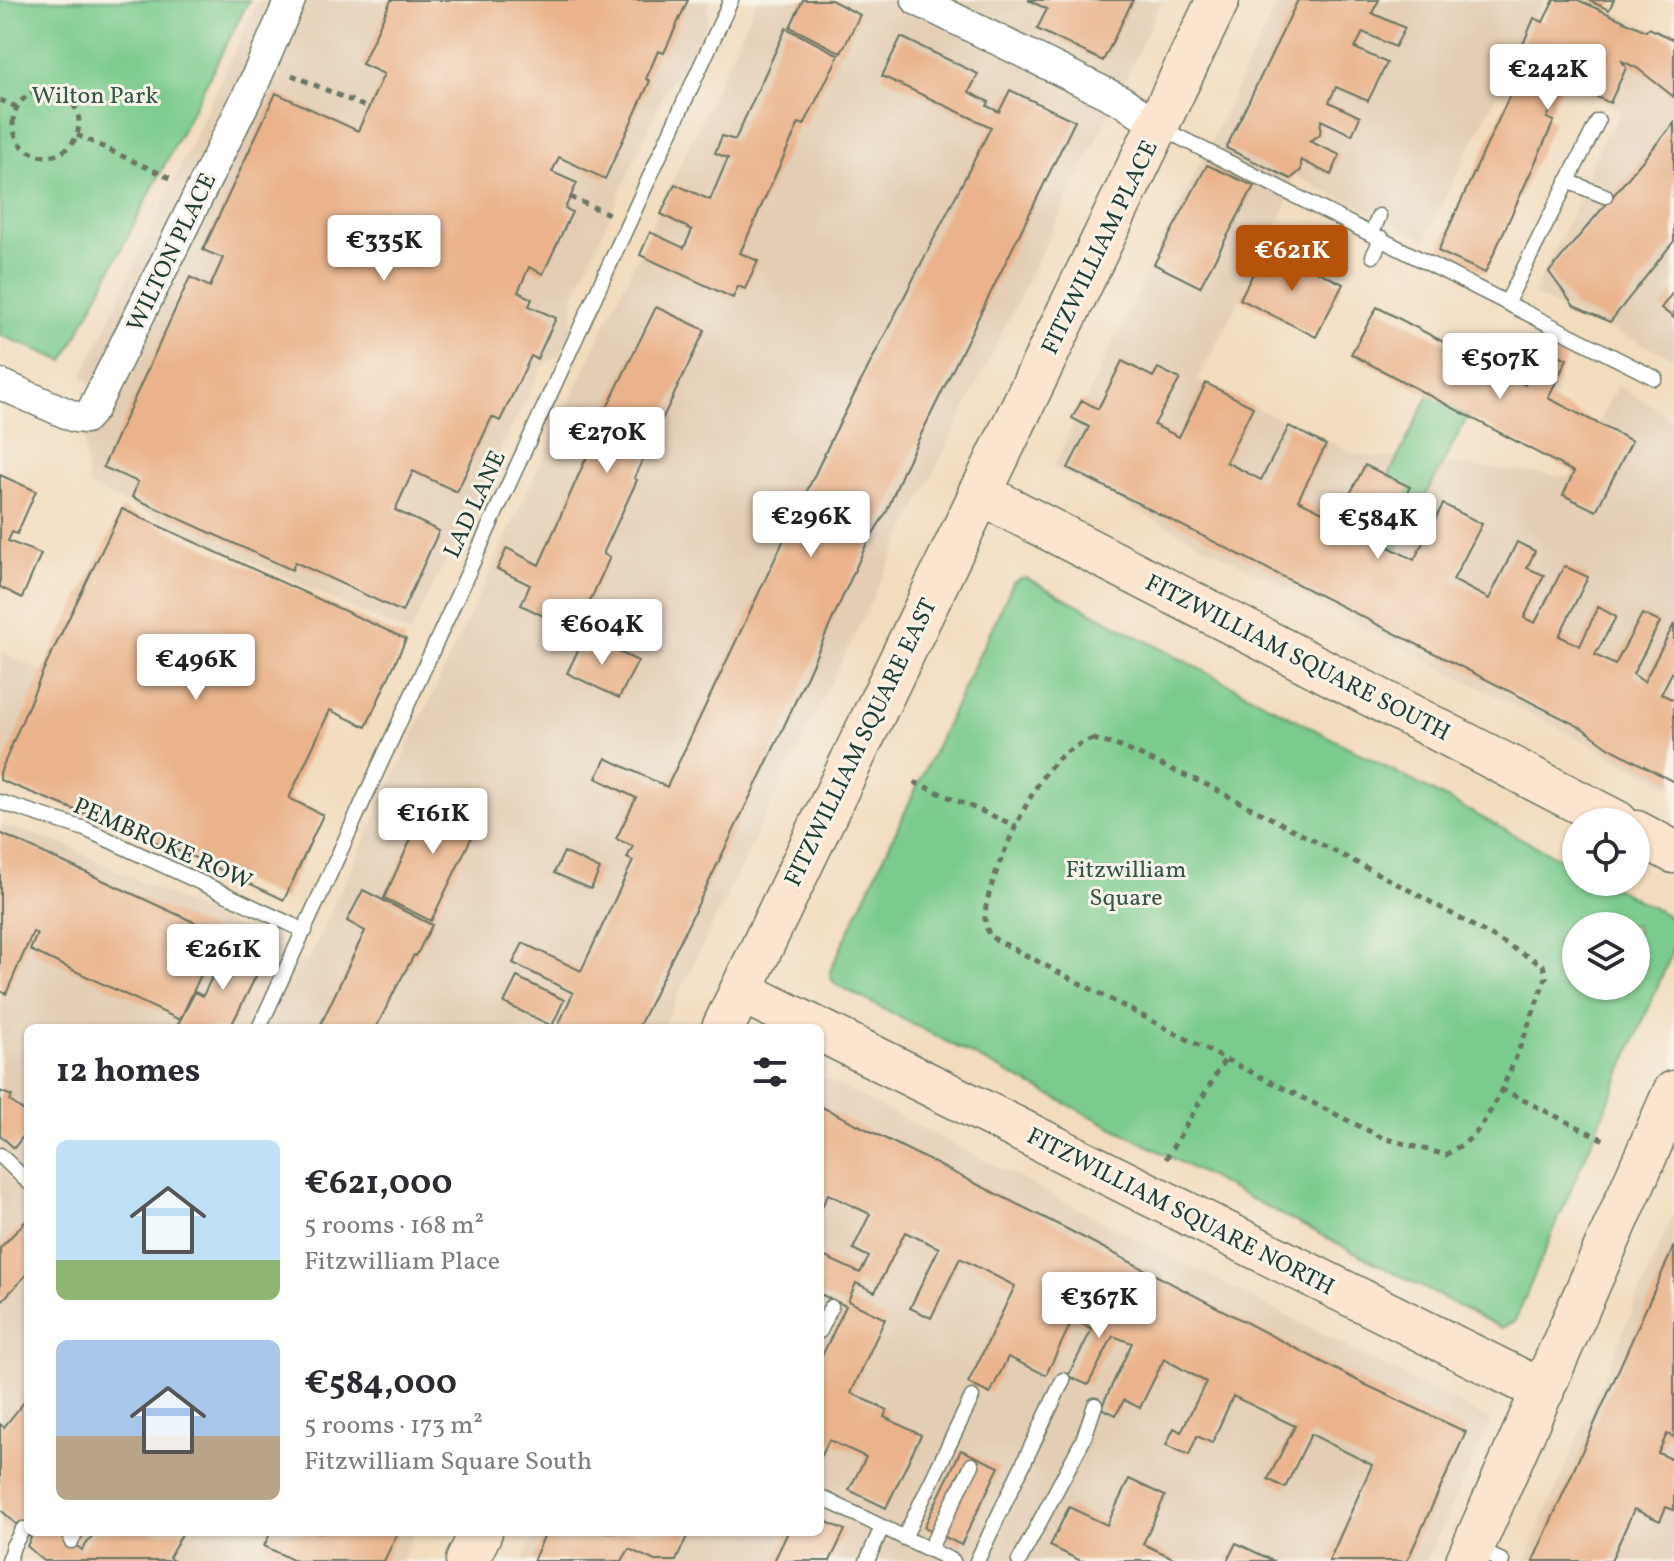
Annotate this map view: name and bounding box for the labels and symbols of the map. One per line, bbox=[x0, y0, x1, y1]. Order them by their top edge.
pin: €242K bbox=[1492, 44, 1604, 112]
park label: Wilton Park bbox=[32, 80, 158, 114]
street label: FITZWILLIAM PLACE bbox=[1034, 135, 1168, 361]
street label: WILTON PLACE bbox=[120, 168, 226, 338]
pin: €335K bbox=[328, 215, 440, 283]
pin: €621K bbox=[1236, 225, 1348, 293]
pin: €507K bbox=[1444, 333, 1556, 401]
pin: €270K bbox=[551, 407, 663, 475]
street label: LAD LANE bbox=[436, 445, 516, 564]
pin: €296K bbox=[755, 491, 867, 559]
pin: €584K bbox=[1322, 493, 1434, 561]
street label: FITZWILLIAM SQUARE SOUTH bbox=[1139, 567, 1455, 751]
street label: FITZWILLIAM SQUARE EAST bbox=[777, 593, 947, 893]
pin: €604K bbox=[546, 599, 658, 667]
pin: €496K bbox=[140, 634, 252, 702]
pin: €161K bbox=[377, 788, 489, 856]
street label: PEMBROKE ROW bbox=[67, 790, 257, 900]
park label: Fitzwilliam Square bbox=[1066, 854, 1186, 916]
pin: €261K bbox=[167, 924, 279, 992]
street label: FITZWILLIAM SQUARE NORTH bbox=[1020, 1120, 1340, 1305]
pin: €367K bbox=[1043, 1272, 1155, 1340]

